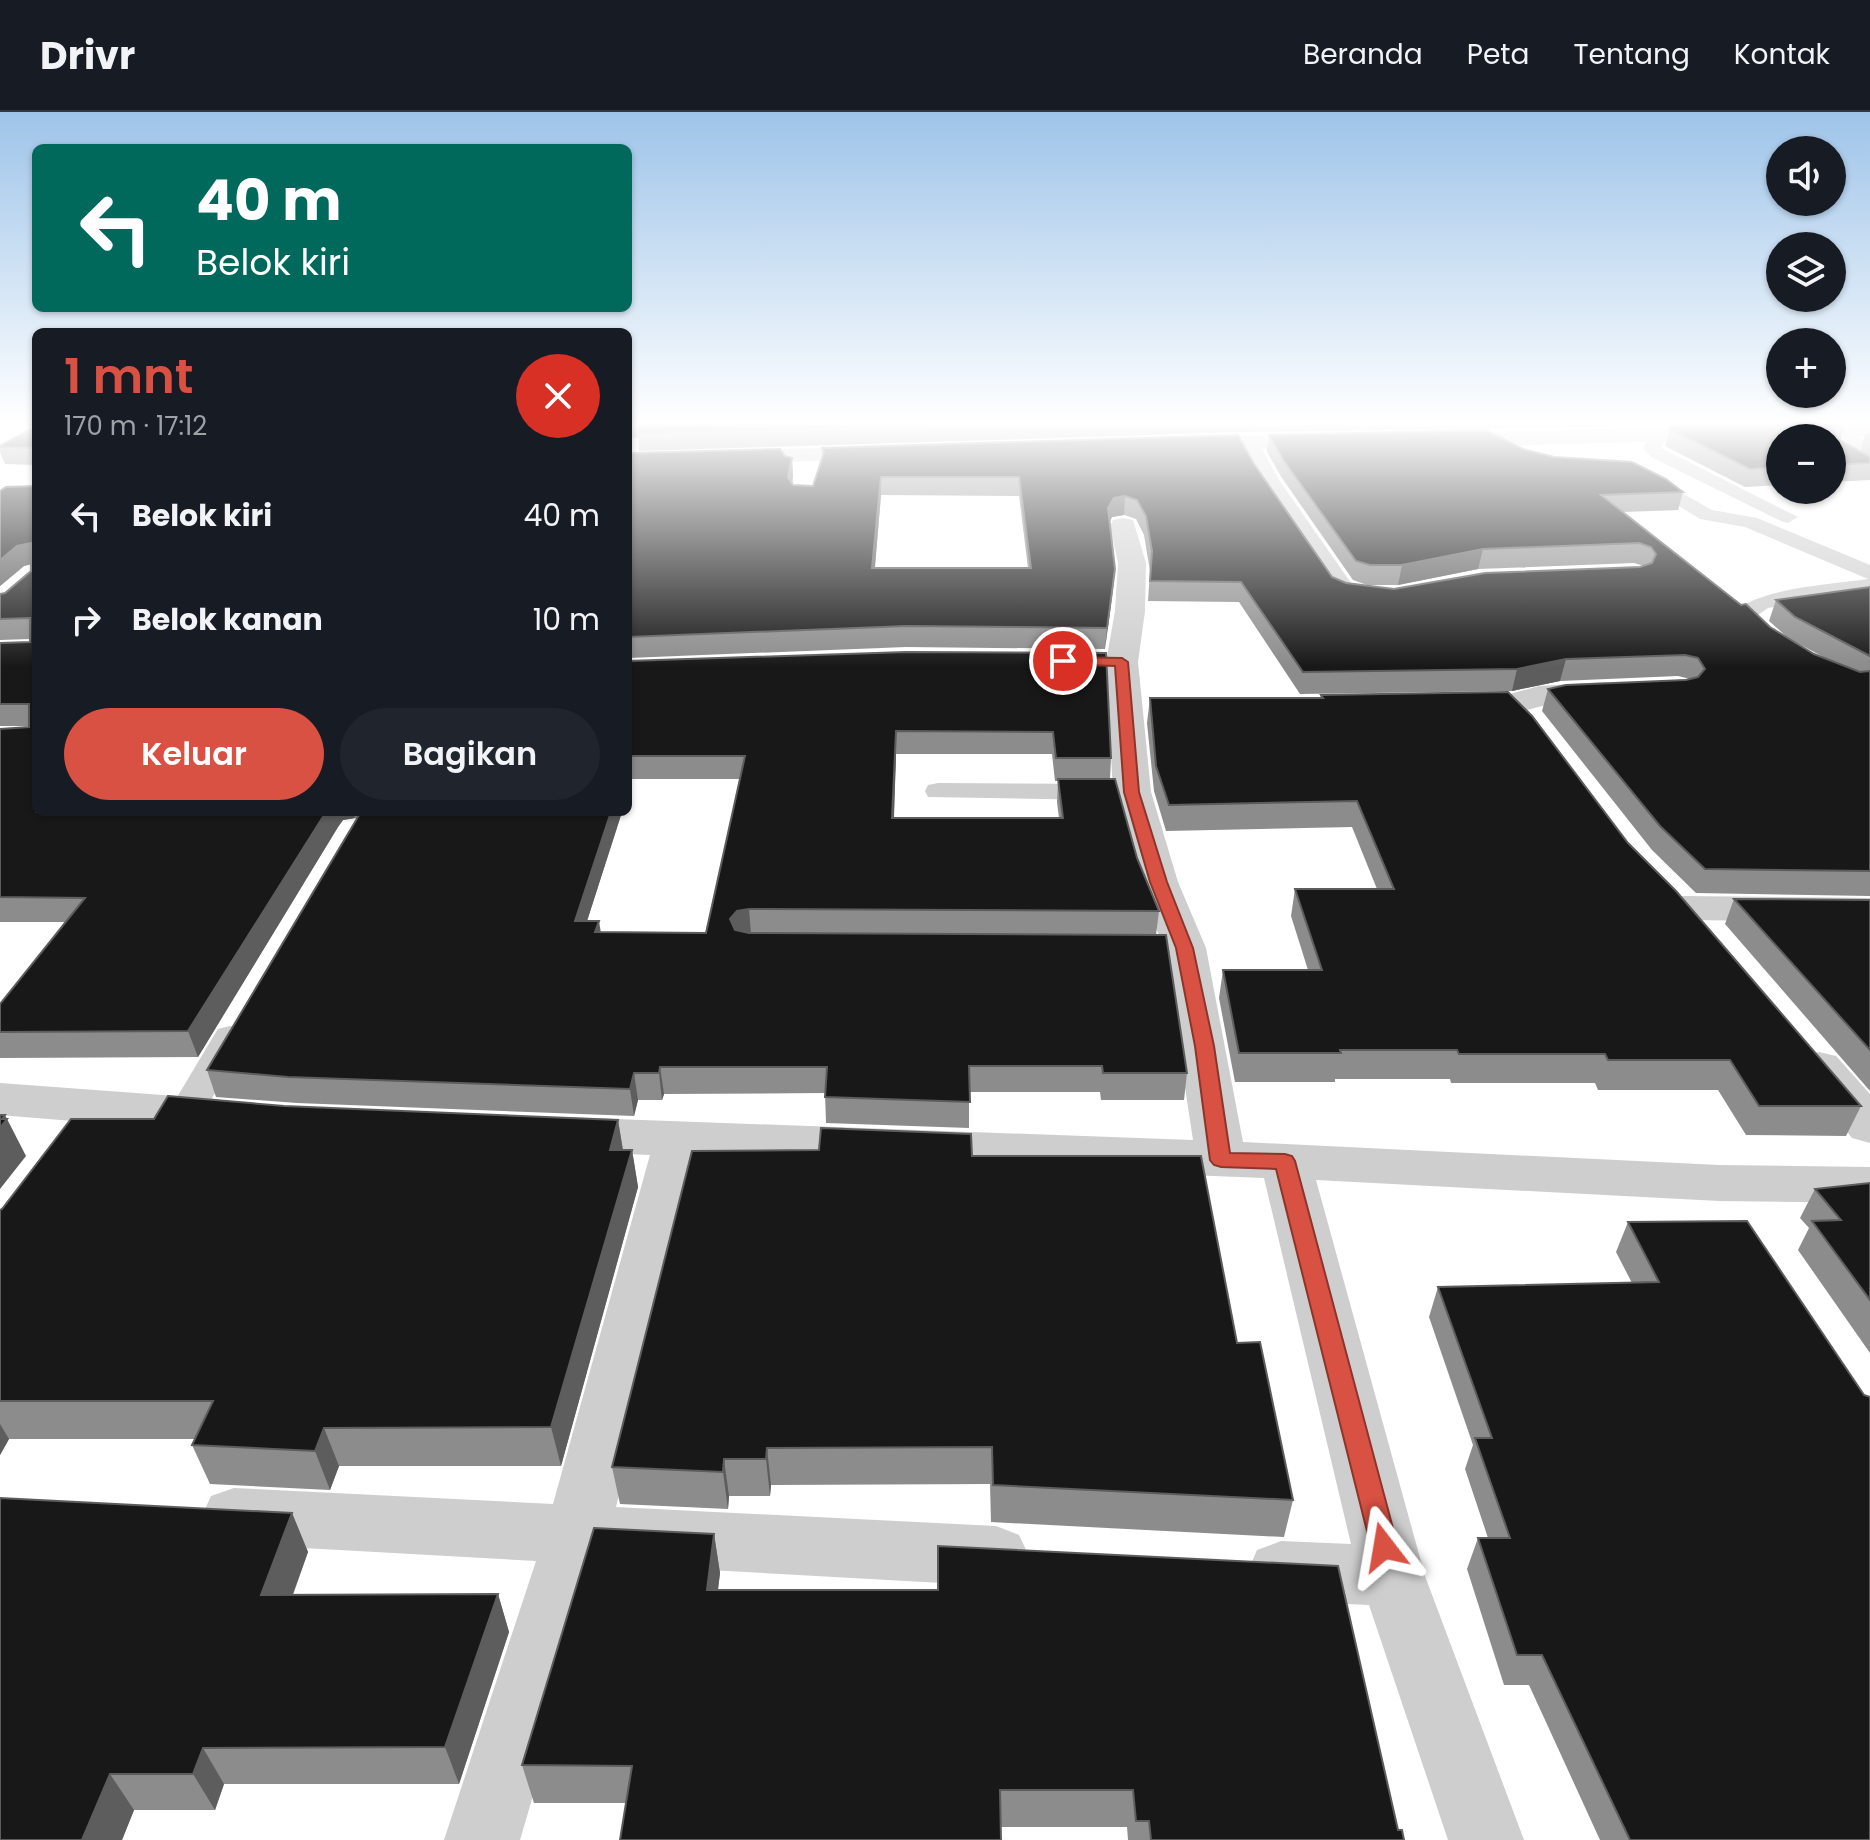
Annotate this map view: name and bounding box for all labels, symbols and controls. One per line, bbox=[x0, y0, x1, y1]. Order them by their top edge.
text: Drivr bbox=[40, 29, 135, 82]
text: Beranda bbox=[1303, 35, 1423, 74]
text: Peta bbox=[1467, 35, 1529, 74]
text: Tentang bbox=[1573, 35, 1690, 74]
text: Kontak bbox=[1734, 35, 1830, 74]
map controls bbox=[1766, 136, 1846, 504]
button: sound bbox=[1766, 136, 1846, 216]
text: 40 m bbox=[196, 161, 342, 240]
icon: left bbox=[64, 176, 168, 280]
button: layers bbox=[1766, 232, 1846, 312]
text: Belok kiri bbox=[196, 237, 350, 288]
button: + bbox=[1766, 328, 1846, 408]
text: 1 mnt bbox=[64, 343, 193, 410]
button: close bbox=[516, 354, 600, 438]
text: 170 m · 17:12 bbox=[64, 408, 207, 444]
button: − bbox=[1766, 424, 1846, 504]
icon: left bbox=[64, 494, 108, 538]
text: Belok kiri bbox=[132, 494, 272, 537]
text: 40 m bbox=[523, 494, 600, 537]
icon: right bbox=[64, 598, 108, 642]
text: Belok kanan bbox=[132, 598, 323, 641]
text: 10 m bbox=[533, 598, 600, 641]
pin bbox=[1029, 627, 1097, 695]
icon: arrive bbox=[1041, 639, 1085, 683]
button: Keluar bbox=[64, 708, 324, 800]
button: Bagikan bbox=[340, 708, 600, 800]
position arrow bbox=[1342, 1505, 1426, 1589]

